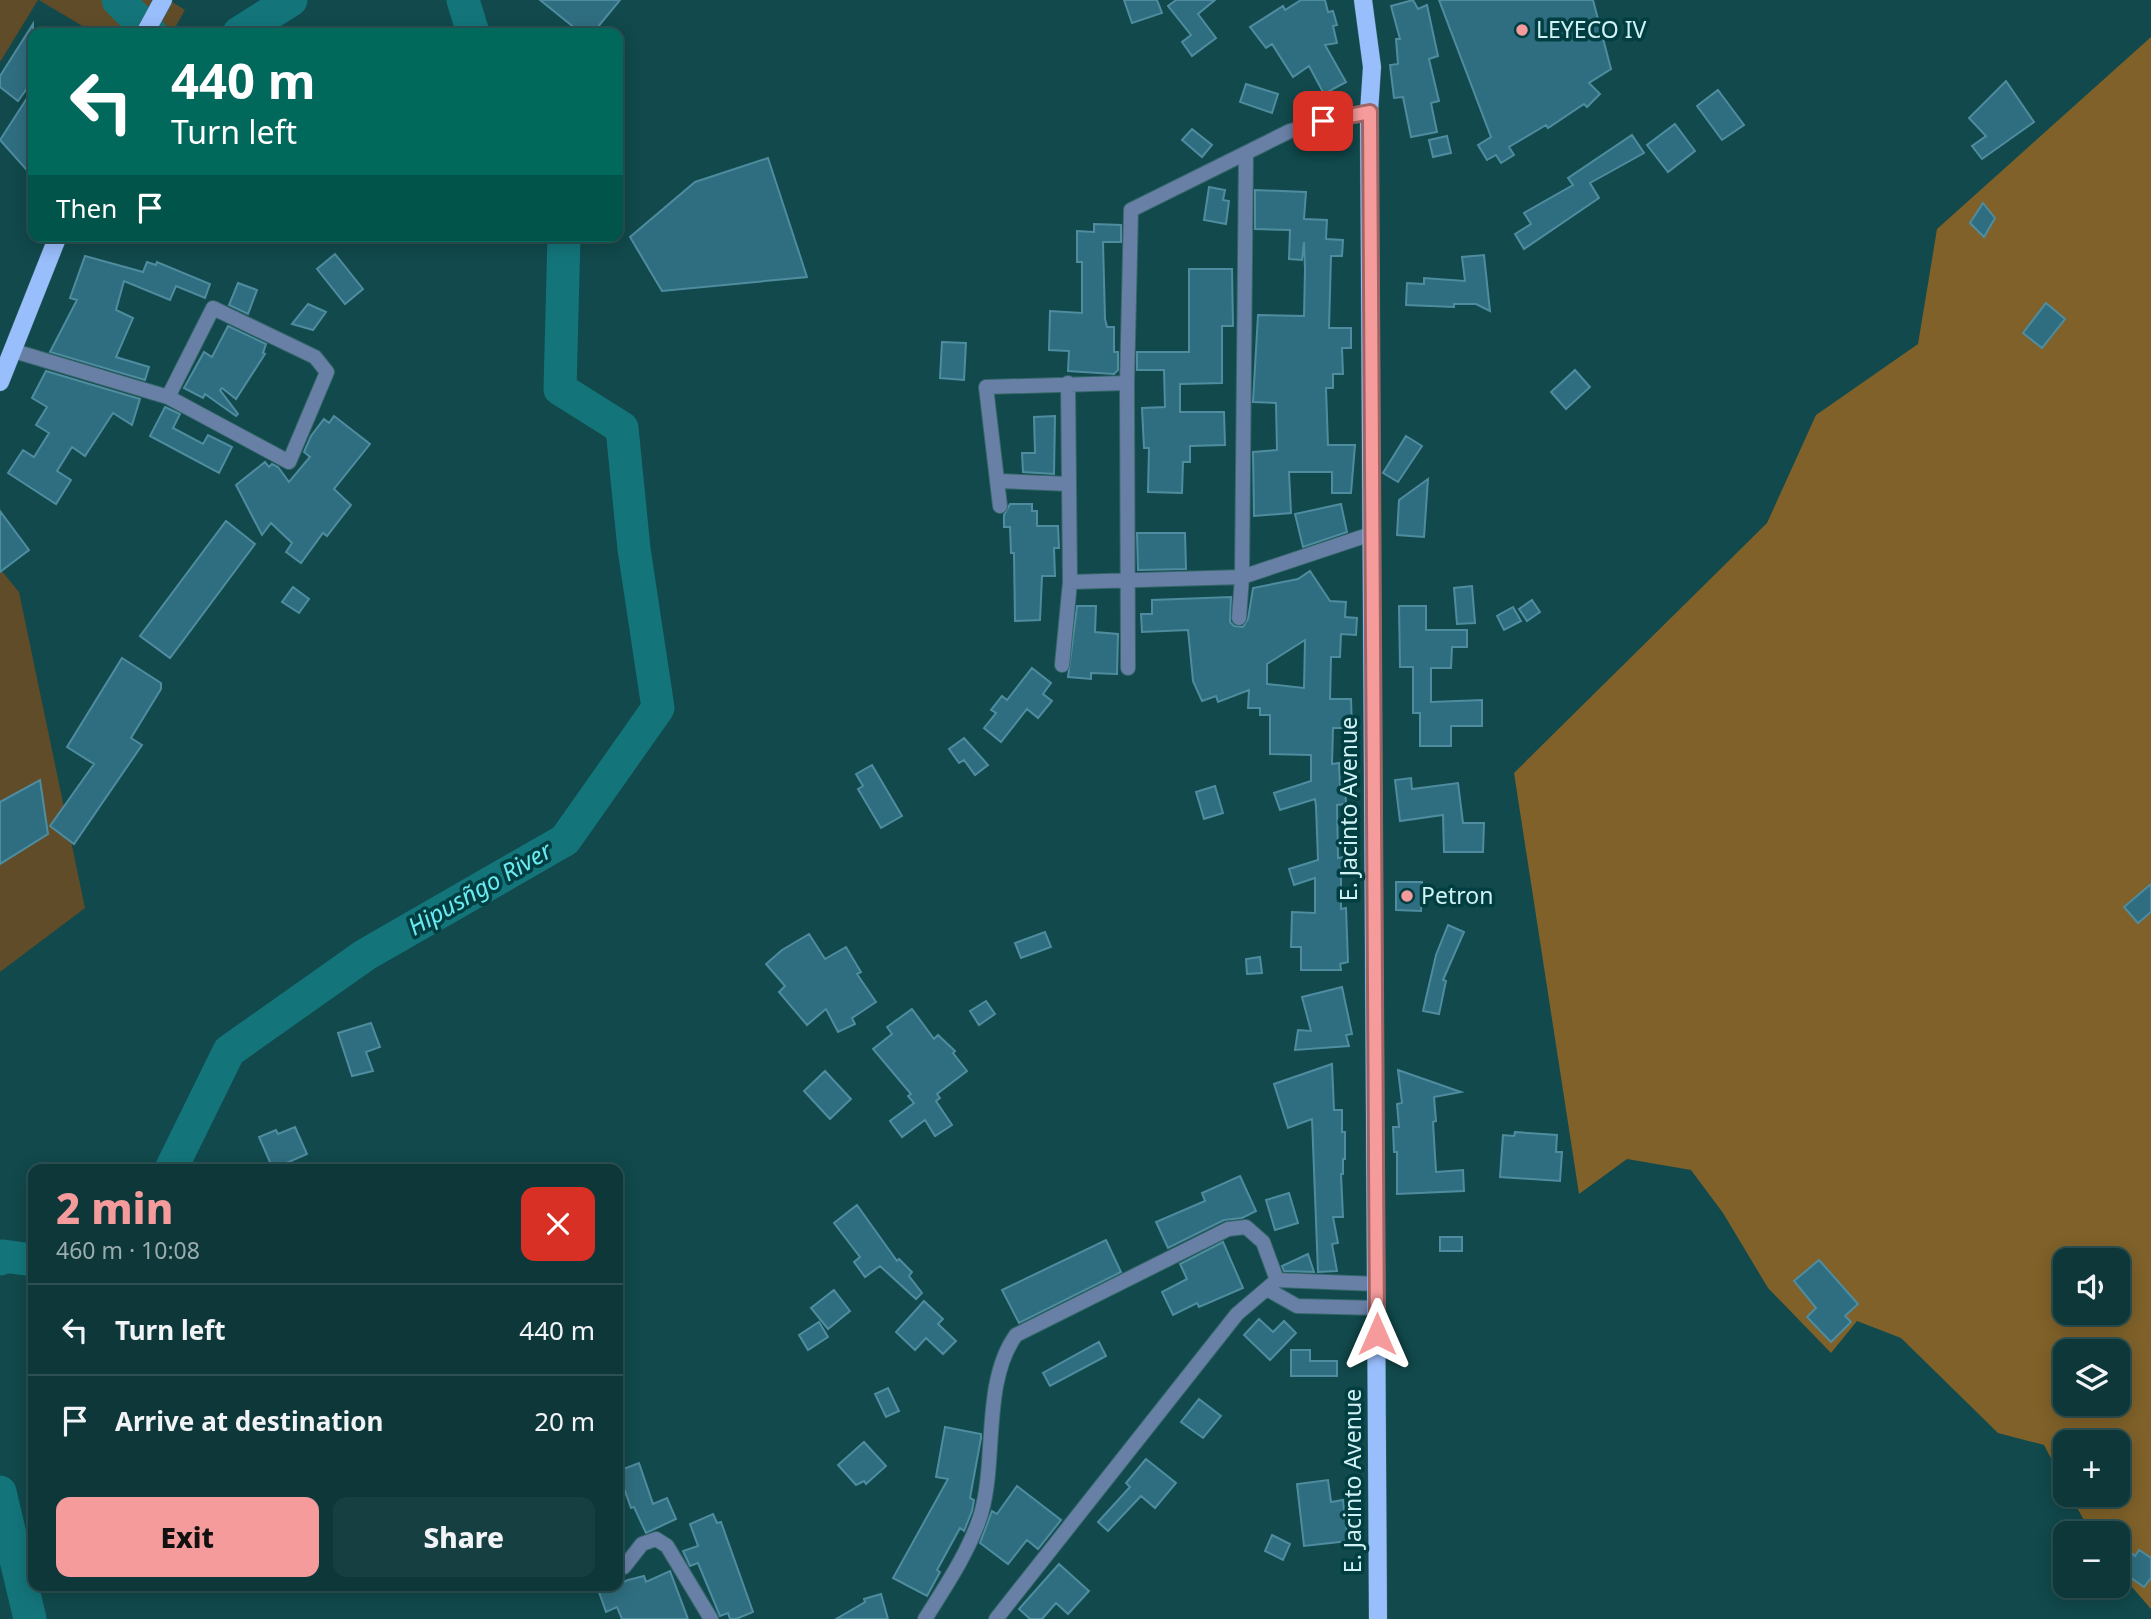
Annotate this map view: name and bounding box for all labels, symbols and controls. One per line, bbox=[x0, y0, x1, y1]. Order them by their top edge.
place label: LEYECO IV bbox=[1536, 13, 1646, 45]
marker: LEYECO IV bbox=[1514, 22, 1530, 38]
text: 440 m bbox=[171, 47, 316, 113]
icon: left bbox=[56, 56, 147, 147]
pin bbox=[1293, 91, 1353, 151]
icon: arrive bbox=[1304, 102, 1342, 140]
text: Turn left bbox=[171, 110, 297, 153]
icon: arrive bbox=[131, 189, 169, 227]
text: Then bbox=[56, 190, 117, 226]
street label: E. Jacinto Avenue bbox=[1332, 717, 1364, 901]
water label: Hipusñgo River bbox=[401, 832, 558, 942]
place label: Petron bbox=[1421, 879, 1493, 911]
marker: Petron bbox=[1399, 888, 1415, 904]
text: 2 min bbox=[56, 1179, 173, 1236]
button: close bbox=[521, 1187, 595, 1261]
text: 460 m · 10:08 bbox=[56, 1234, 200, 1266]
map controls bbox=[2053, 1248, 2130, 1598]
button: sound bbox=[2053, 1248, 2130, 1325]
position arrow bbox=[1340, 1297, 1414, 1371]
icon: left bbox=[56, 1311, 94, 1349]
text: Turn left bbox=[115, 1312, 226, 1348]
text: 440 m bbox=[519, 1312, 595, 1348]
button: layers bbox=[2053, 1339, 2130, 1416]
street label: E. Jacinto Avenue bbox=[1336, 1389, 1368, 1573]
icon: arrive bbox=[56, 1402, 94, 1440]
text: Arrive at destination bbox=[115, 1403, 384, 1439]
text: 20 m bbox=[534, 1403, 595, 1439]
button: + bbox=[2053, 1430, 2130, 1507]
button: Exit bbox=[56, 1497, 319, 1577]
button: Share bbox=[333, 1497, 595, 1577]
button: − bbox=[2053, 1521, 2130, 1598]

